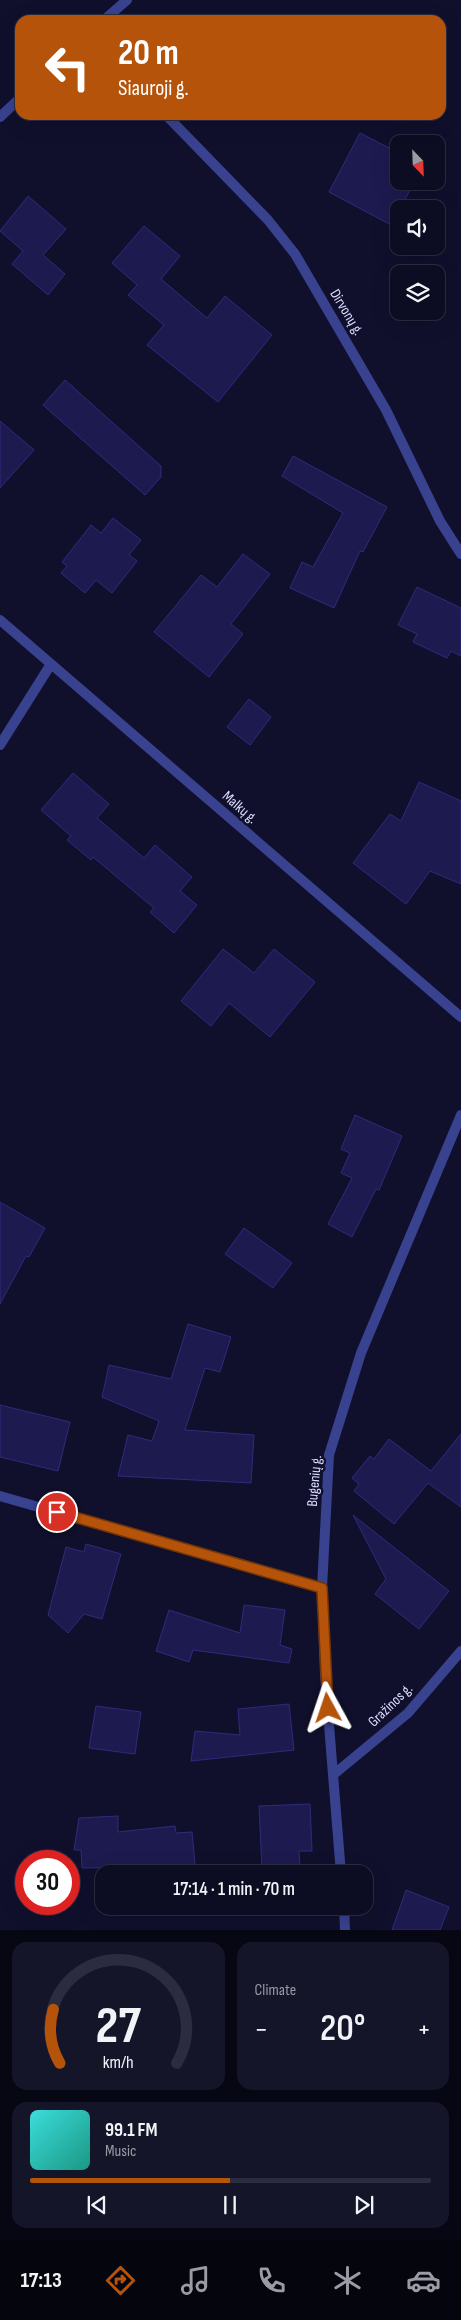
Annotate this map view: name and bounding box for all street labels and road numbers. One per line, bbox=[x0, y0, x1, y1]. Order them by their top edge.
street label: Dirvonų g. bbox=[325, 286, 368, 339]
street label: Malkų g. bbox=[218, 787, 261, 828]
street label: Bugenių g. bbox=[303, 1454, 326, 1508]
street label: Gražinos g. bbox=[364, 1679, 417, 1731]

